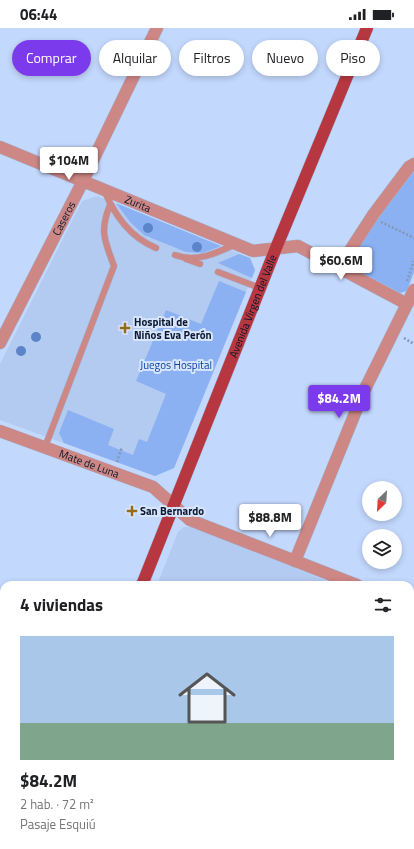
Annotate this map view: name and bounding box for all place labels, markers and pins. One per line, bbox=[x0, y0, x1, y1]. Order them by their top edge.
pin: $104M bbox=[41, 147, 97, 181]
pin: $60.6M bbox=[308, 247, 374, 281]
place label: Hospital de Niños Eva Perón bbox=[134, 314, 212, 343]
marker: Hospital de Niños Eva Perón bbox=[119, 322, 131, 334]
pin: $84.2M bbox=[306, 385, 372, 419]
place label: San Bernardo bbox=[140, 503, 204, 519]
pin: $88.8M bbox=[237, 504, 303, 538]
marker: San Bernardo bbox=[127, 506, 137, 516]

